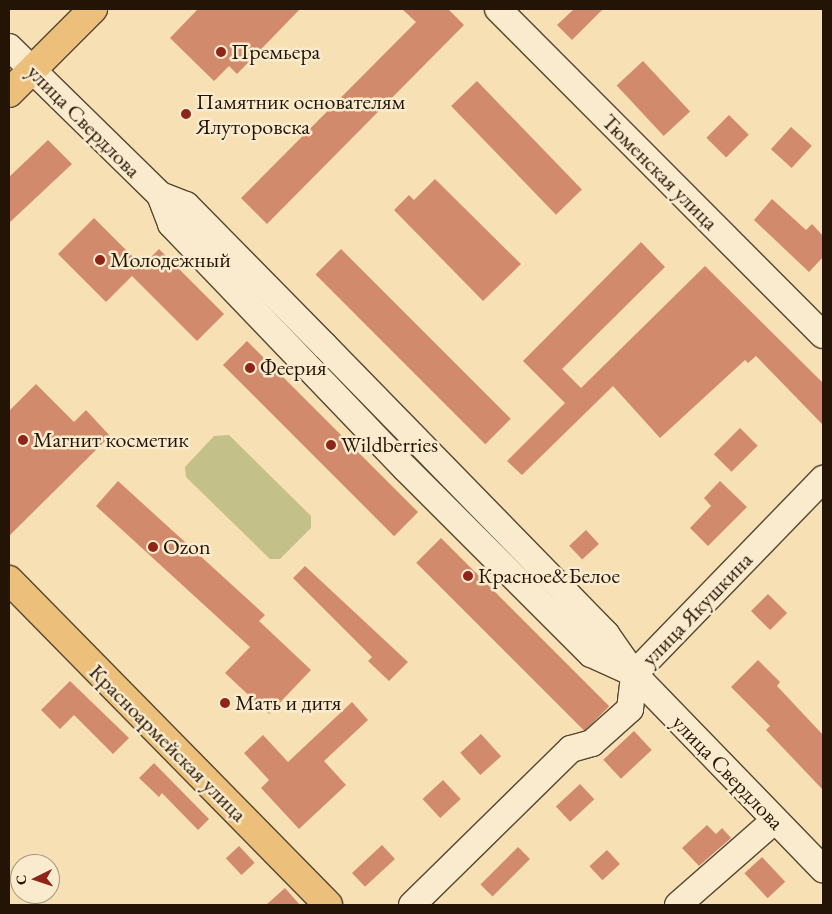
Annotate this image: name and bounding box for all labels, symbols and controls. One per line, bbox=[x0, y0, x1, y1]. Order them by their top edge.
place label: Премьера bbox=[231, 39, 320, 65]
marker: Премьера bbox=[215, 46, 227, 58]
street label: улица Свердлова bbox=[22, 59, 146, 183]
place label: Памятник основателям Ялуторовска bbox=[196, 88, 405, 140]
marker: Памятник основателям Ялуторовска bbox=[180, 108, 192, 120]
street label: Тюменская улица bbox=[596, 108, 724, 236]
place label: Молодежный bbox=[110, 247, 231, 273]
marker: Молодежный bbox=[94, 254, 106, 266]
place label: Феерия bbox=[260, 355, 327, 381]
marker: Феерия bbox=[244, 362, 256, 374]
place label: Магнит косметик bbox=[33, 427, 189, 453]
place label: Wildberries bbox=[341, 432, 438, 458]
marker: Магнит косметик bbox=[17, 434, 29, 446]
marker: Wildberries bbox=[325, 439, 337, 451]
place label: Ozon bbox=[163, 534, 211, 560]
marker: Ozon bbox=[147, 541, 159, 553]
street label: улица Якушкина bbox=[636, 546, 758, 672]
place label: Красное&Белое bbox=[478, 563, 620, 589]
marker: Красное&Белое bbox=[462, 570, 474, 582]
street label: Красноармейская улица bbox=[84, 659, 252, 827]
place label: Мать и дитя bbox=[235, 690, 341, 716]
marker: Мать и дитя bbox=[219, 697, 231, 709]
street label: улица Свердлова bbox=[666, 709, 790, 835]
north arrow bbox=[10, 854, 60, 904]
text: С bbox=[12, 874, 30, 886]

